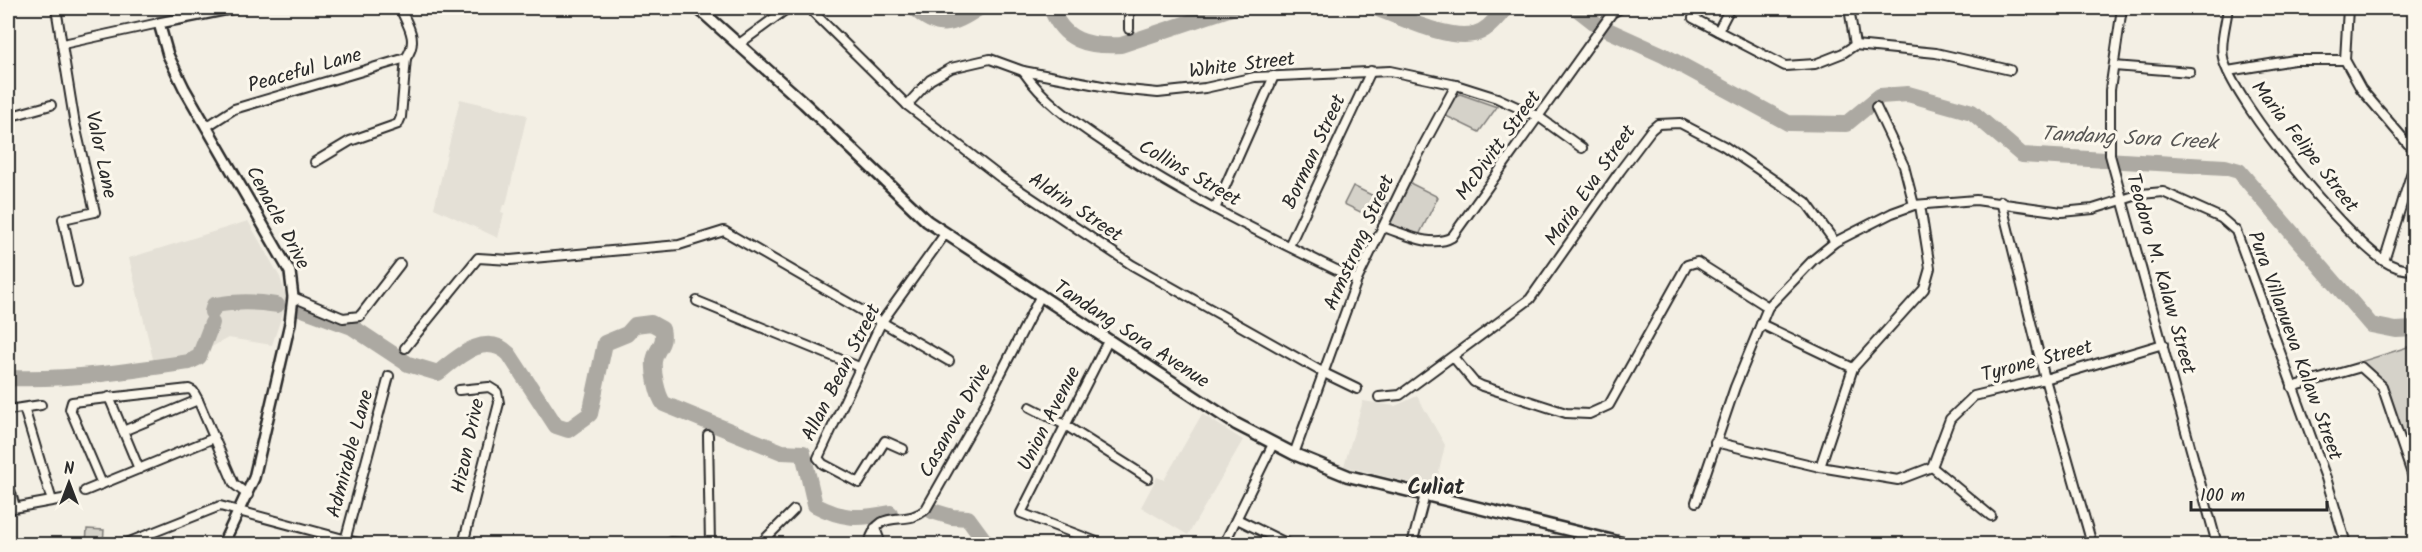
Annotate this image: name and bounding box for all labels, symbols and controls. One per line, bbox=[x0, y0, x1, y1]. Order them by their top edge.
street label: Peaceful Lane bbox=[244, 39, 366, 103]
street label: White Street bbox=[1187, 44, 1297, 88]
street label: Maria Felipe Street bbox=[2242, 74, 2366, 220]
street label: McDivitt Street bbox=[1448, 84, 1550, 208]
street label: Borman Street bbox=[1274, 89, 1356, 215]
street label: Valor Lane bbox=[75, 108, 125, 202]
street label: Maria Eva Street bbox=[1537, 118, 1645, 253]
water label: Tandang Sora Creek bbox=[2040, 118, 2221, 160]
street label: Collins Street bbox=[1132, 132, 1246, 216]
street label: Cenacle Drive bbox=[236, 160, 318, 276]
street label: Aldrin Street bbox=[1021, 165, 1129, 252]
street label: Armstrong Street bbox=[1316, 170, 1404, 316]
street label: Teodoro M. Kalaw Street bbox=[2116, 170, 2204, 378]
street label: Pura Villanueva Kalaw Street bbox=[2238, 227, 2350, 465]
street label: Tandang Sora Avenue bbox=[1046, 272, 1216, 398]
street label: Allan Bean Street bbox=[794, 298, 891, 447]
street label: Tyrone Street bbox=[1978, 332, 2097, 392]
street label: Casanova Drive bbox=[911, 358, 1001, 484]
street label: Union Avenue bbox=[1010, 361, 1090, 477]
street label: Admirable Lane bbox=[319, 386, 383, 522]
street label: Hizon Drive bbox=[443, 396, 495, 496]
north arrow bbox=[39, 453, 99, 513]
text: N bbox=[64, 457, 74, 482]
district label: Culiat bbox=[1408, 471, 1466, 506]
scale bar bbox=[2191, 474, 2328, 512]
text: 100 m bbox=[2200, 482, 2245, 511]

